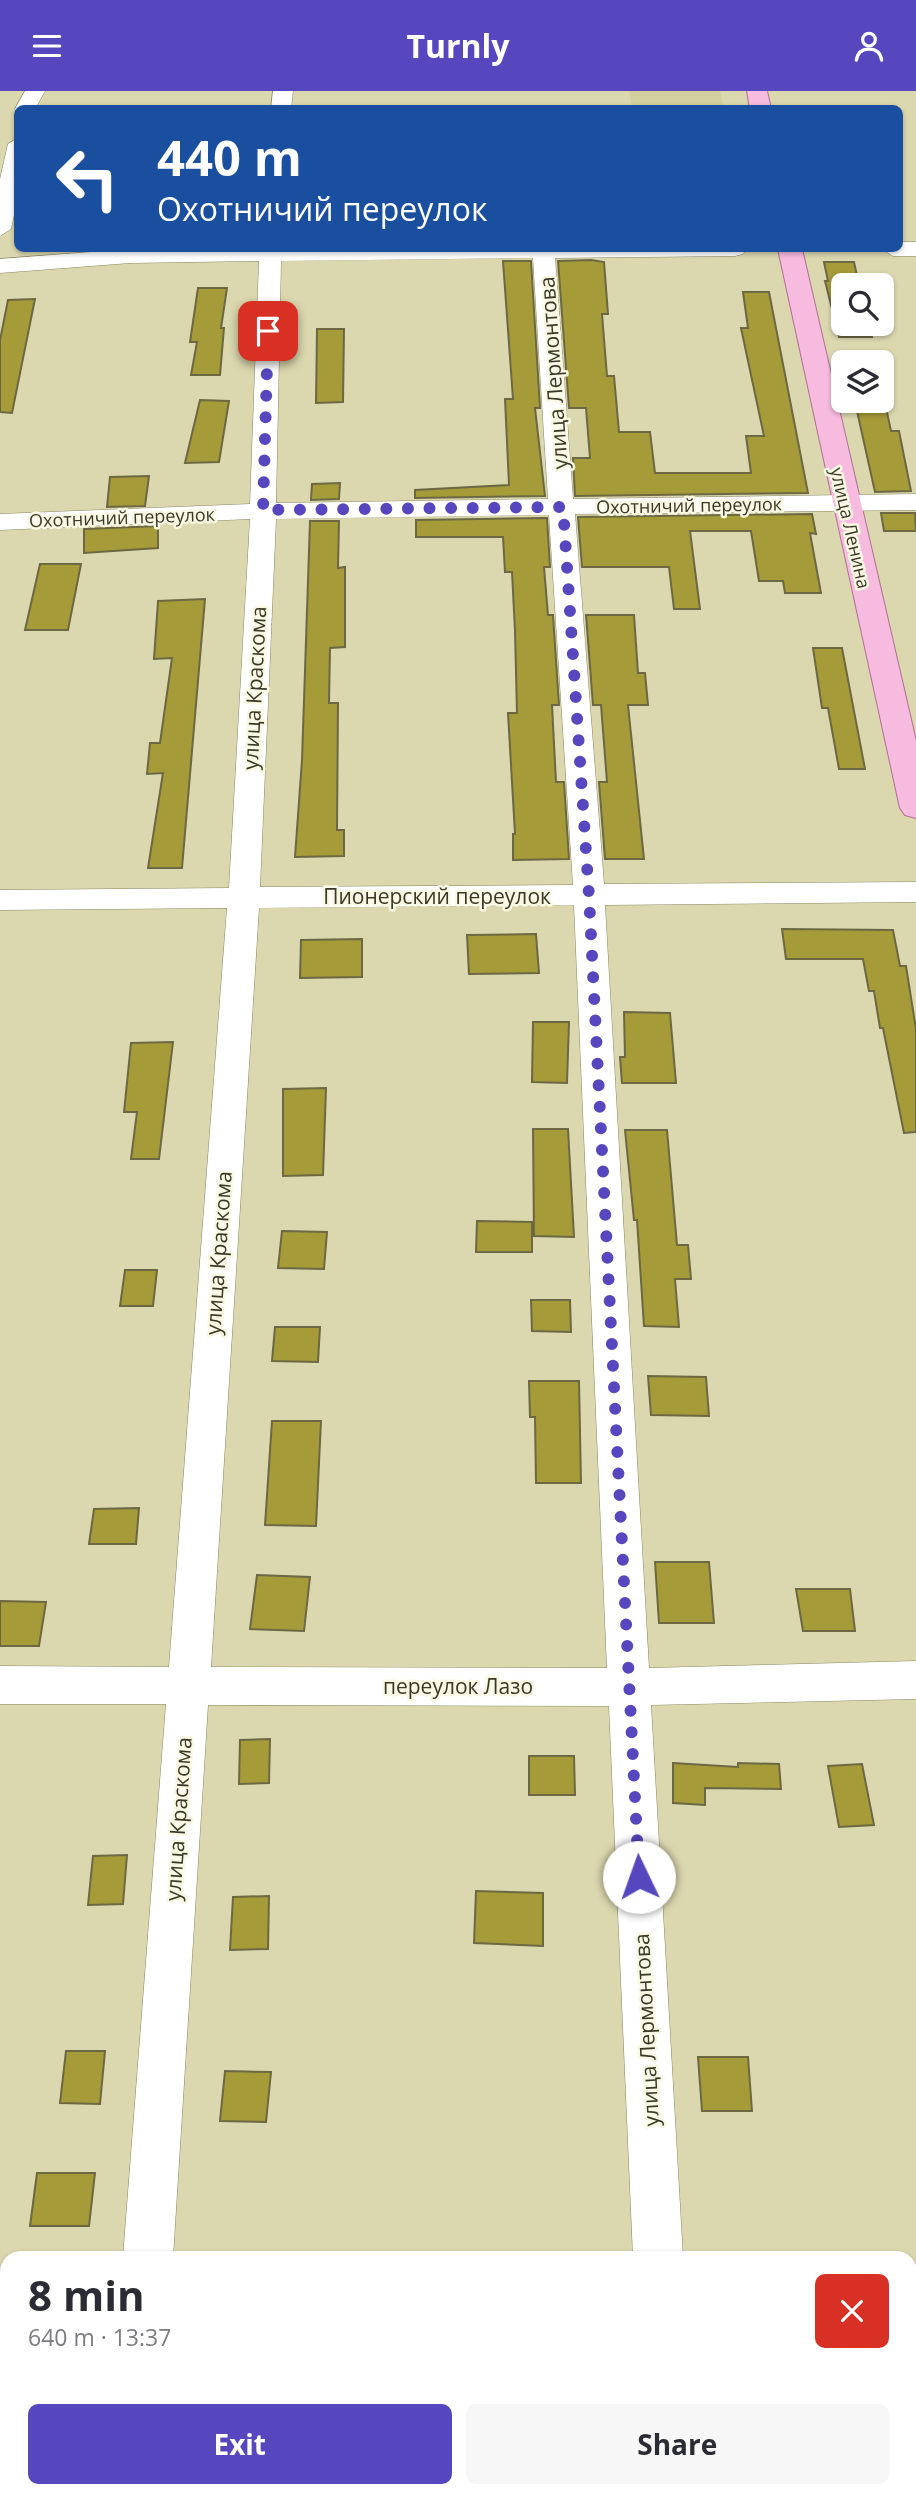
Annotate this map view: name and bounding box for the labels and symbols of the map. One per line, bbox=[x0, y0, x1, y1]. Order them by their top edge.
street label: улица Лермонтова bbox=[532, 276, 574, 470]
pin bbox=[238, 301, 298, 361]
street label: улица Ленина bbox=[825, 465, 877, 591]
street label: Охотничий переулок bbox=[596, 491, 783, 519]
street label: Охотничий переулок bbox=[29, 502, 216, 532]
street label: улица Краскома bbox=[236, 605, 272, 771]
street label: Пионерский переулок bbox=[323, 882, 551, 910]
street label: улица Краскома bbox=[198, 1170, 238, 1336]
street label: переулок Лазо bbox=[383, 1672, 533, 1700]
street label: улица Краскома bbox=[158, 1736, 198, 1902]
position arrow bbox=[602, 1840, 676, 1914]
street label: улица Лермонтова bbox=[627, 1933, 665, 2127]

